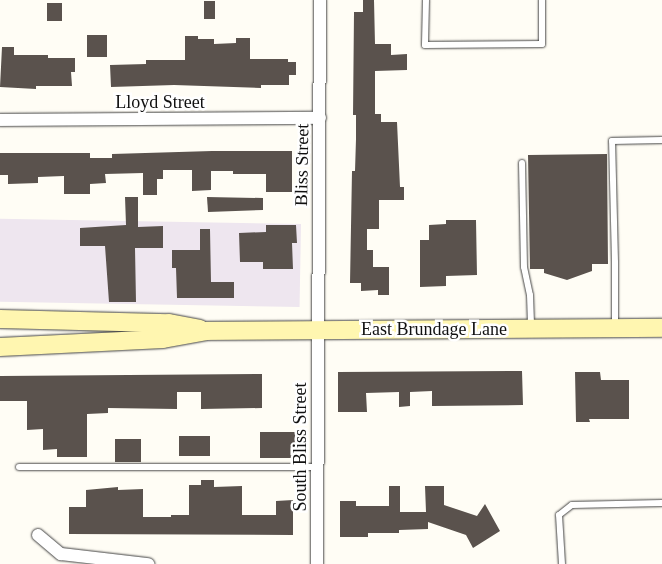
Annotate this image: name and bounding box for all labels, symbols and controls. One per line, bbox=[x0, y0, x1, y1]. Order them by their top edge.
street label: Lloyd Street bbox=[115, 91, 205, 113]
street label: Bliss Street bbox=[290, 124, 314, 206]
street label: East Brundage Lane bbox=[361, 318, 507, 340]
street label: South Bliss Street bbox=[289, 382, 311, 512]

